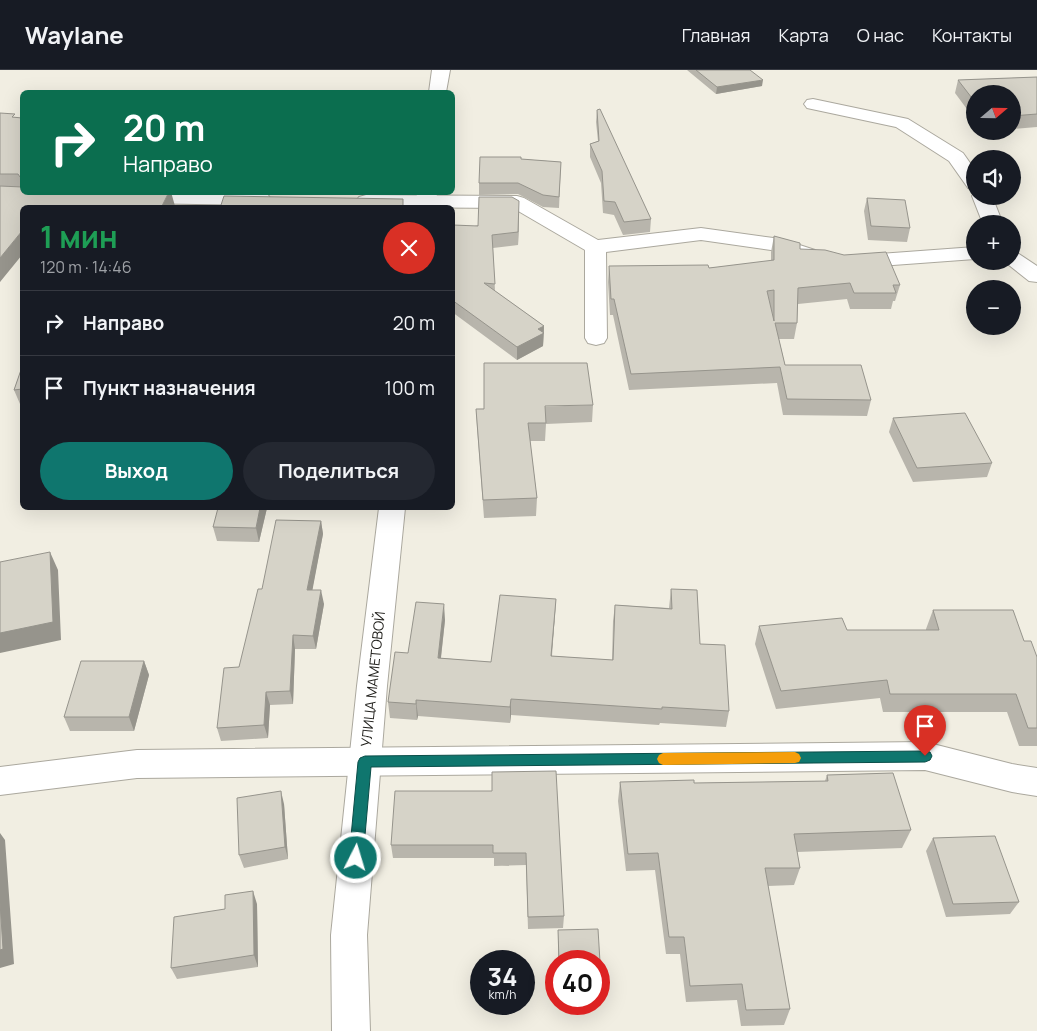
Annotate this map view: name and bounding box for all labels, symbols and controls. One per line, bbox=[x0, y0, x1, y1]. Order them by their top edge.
text: Waylane bbox=[25, 18, 124, 51]
text: Главная bbox=[682, 23, 751, 47]
text: Карта bbox=[779, 23, 829, 47]
text: О нас bbox=[857, 23, 904, 47]
text: Контакты bbox=[932, 23, 1012, 47]
north arrow bbox=[966, 85, 1021, 140]
map controls bbox=[966, 85, 1021, 335]
text: 20 m bbox=[123, 104, 205, 152]
icon: right bbox=[40, 110, 105, 175]
text: Направо bbox=[123, 149, 213, 179]
button: sound bbox=[966, 150, 1021, 205]
button: + bbox=[966, 215, 1021, 270]
text: 1 мин bbox=[40, 216, 118, 257]
button: close bbox=[383, 222, 435, 274]
text: 120 m · 14:46 bbox=[40, 256, 132, 278]
button: − bbox=[966, 280, 1021, 335]
icon: right bbox=[40, 309, 68, 337]
text: Направо bbox=[83, 310, 164, 336]
text: 20 m bbox=[393, 310, 435, 336]
icon: arrive bbox=[40, 374, 68, 402]
text: Пункт назначения bbox=[83, 375, 256, 401]
text: 100 m bbox=[384, 375, 435, 401]
button: Выход bbox=[40, 442, 233, 500]
button: Поделиться bbox=[243, 442, 435, 500]
street label: УЛИЦА МАМЕТОВОЙ bbox=[356, 610, 389, 748]
pin bbox=[904, 705, 946, 756]
icon: arrive bbox=[911, 712, 939, 740]
position arrow bbox=[329, 831, 381, 883]
speed limit sign: 40 bbox=[545, 950, 610, 1015]
text: 34 bbox=[488, 959, 517, 994]
text: km/h bbox=[489, 986, 516, 1003]

